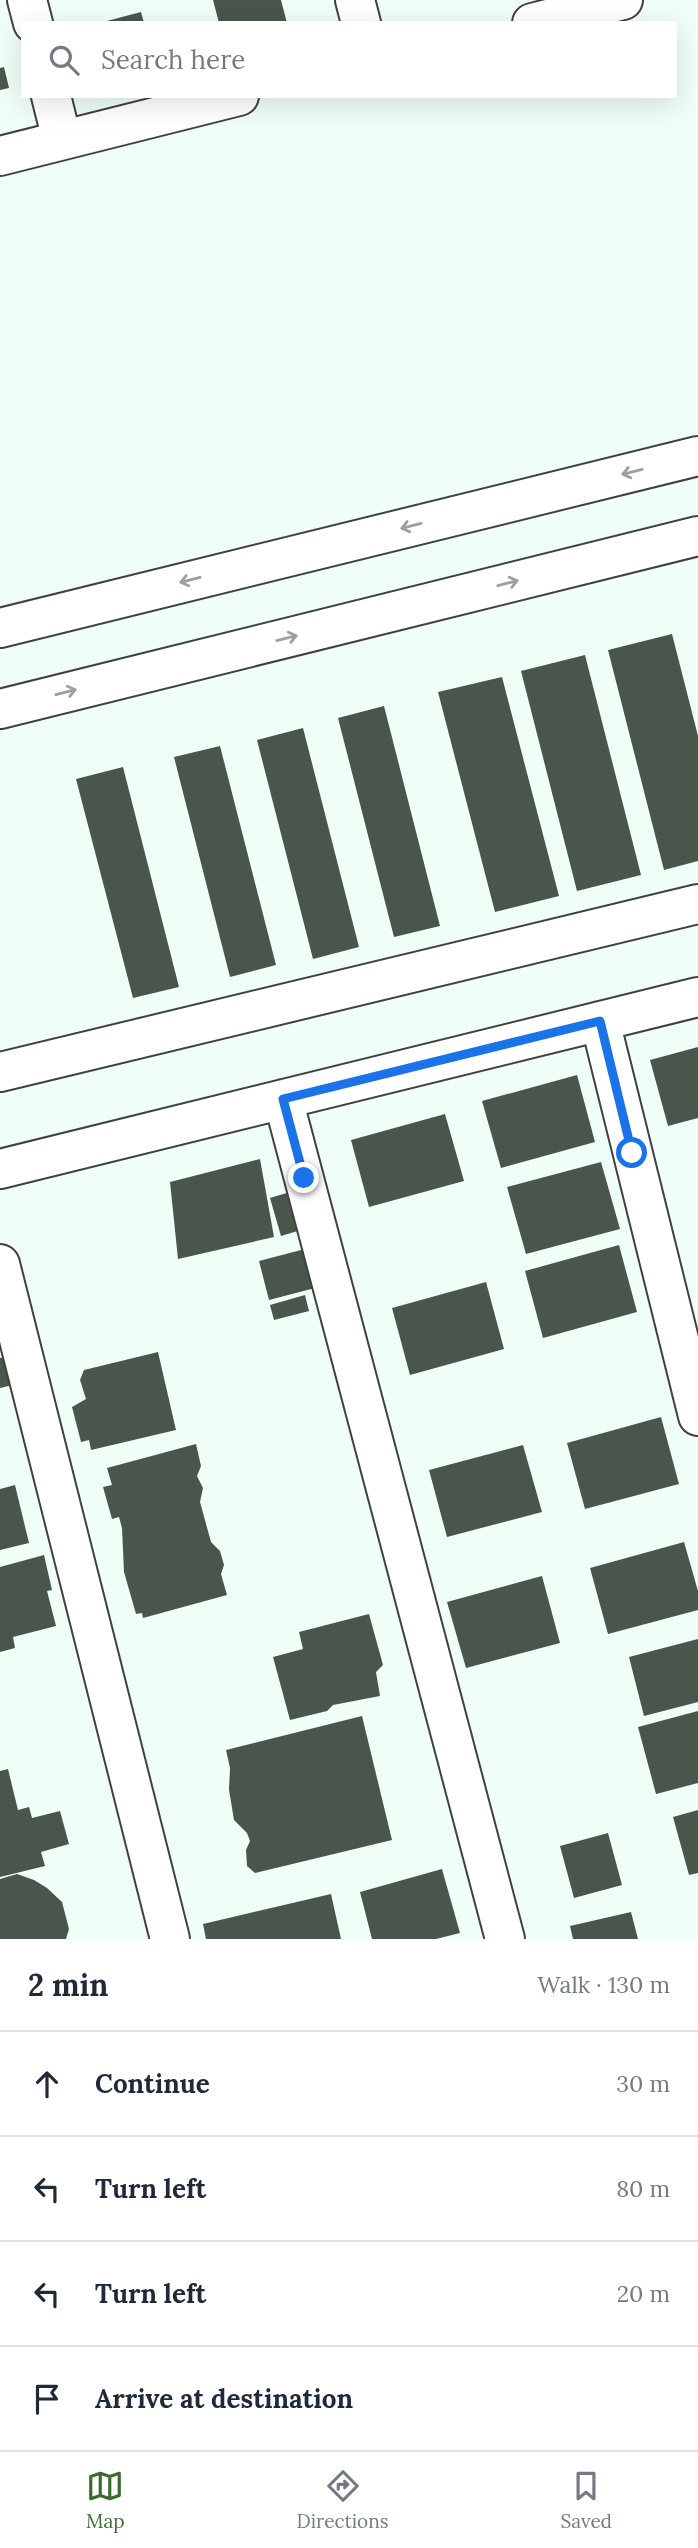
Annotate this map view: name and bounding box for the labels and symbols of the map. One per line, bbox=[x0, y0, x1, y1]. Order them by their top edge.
one-way arrow bbox=[621, 466, 644, 479]
one-way arrow bbox=[400, 520, 423, 533]
one-way arrow bbox=[179, 574, 202, 587]
one-way arrow bbox=[496, 576, 519, 589]
one-way arrow bbox=[275, 631, 298, 644]
one-way arrow bbox=[54, 685, 77, 698]
route start bbox=[616, 1137, 647, 1168]
route end bbox=[288, 1162, 319, 1193]

